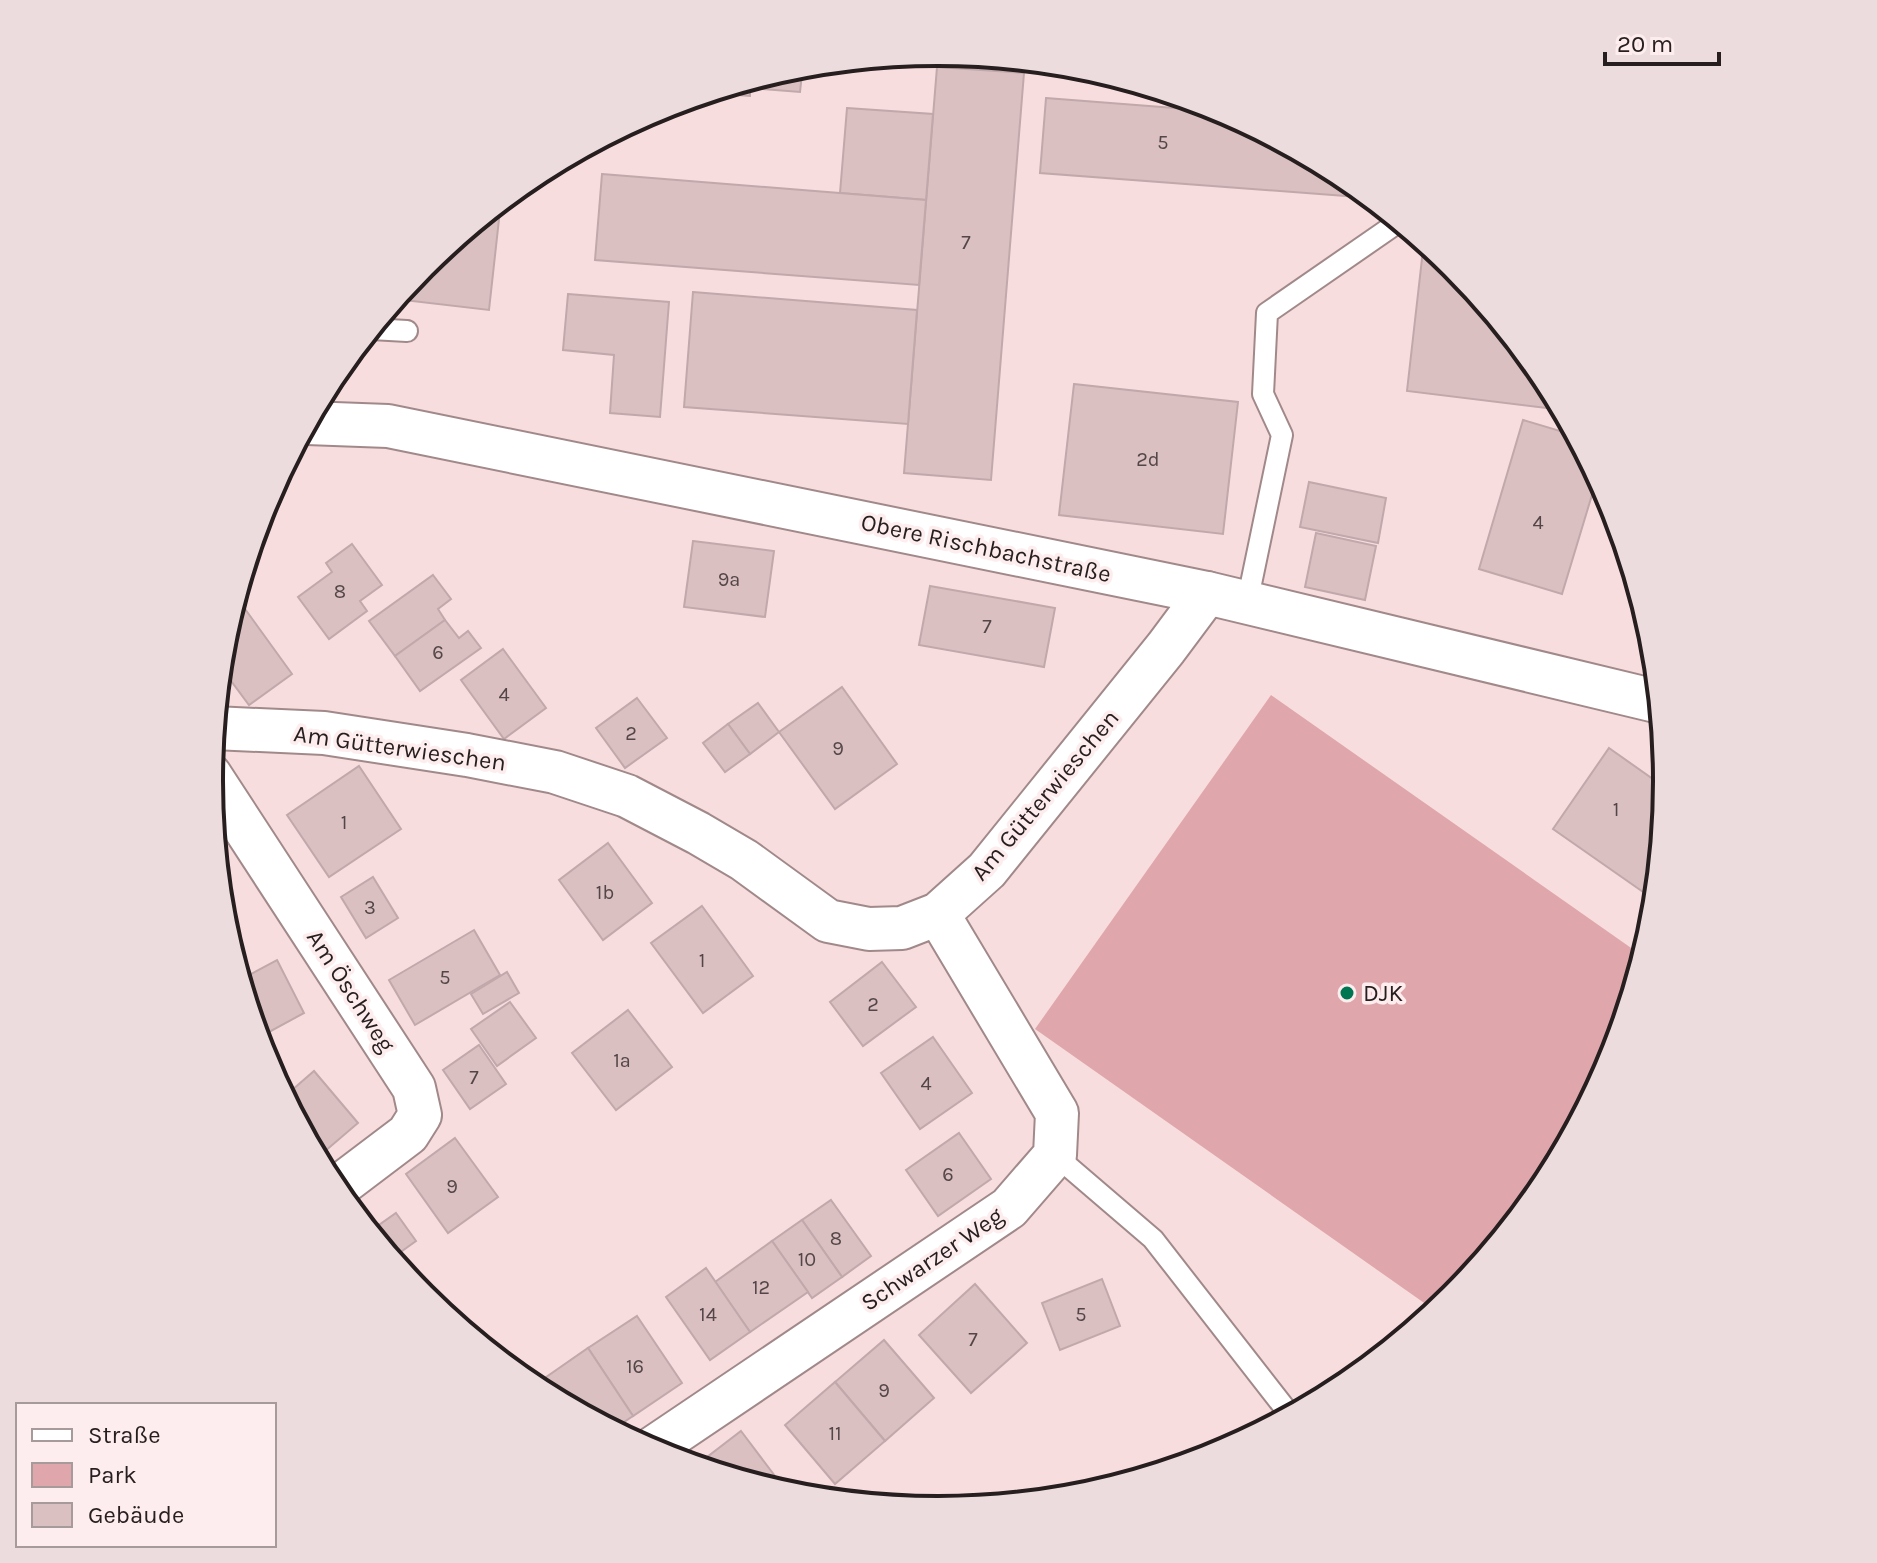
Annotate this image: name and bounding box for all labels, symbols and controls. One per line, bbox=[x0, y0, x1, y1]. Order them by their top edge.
scale bar bbox=[1605, 16, 1719, 66]
text: 20 m bbox=[1617, 30, 1673, 58]
house number: 5 bbox=[1157, 131, 1169, 154]
house number: 7 bbox=[961, 231, 971, 254]
house number: 2d bbox=[1136, 448, 1160, 471]
street label: Obere Rischbachstraße bbox=[858, 508, 1114, 588]
house number: 4 bbox=[1532, 511, 1544, 534]
house number: 9a bbox=[718, 568, 740, 591]
house number: 8 bbox=[334, 580, 346, 603]
house number: 7 bbox=[982, 615, 992, 638]
house number: 6 bbox=[432, 641, 444, 664]
house number: 4 bbox=[498, 683, 510, 706]
street label: Am Gütterwieschen bbox=[965, 704, 1125, 886]
street label: Am Gütterwieschen bbox=[292, 719, 508, 777]
house number: 2 bbox=[625, 722, 637, 745]
house number: 9 bbox=[832, 737, 844, 760]
house number: 1 bbox=[1613, 798, 1619, 821]
house number: 1 bbox=[341, 811, 347, 834]
house number: 1b bbox=[596, 881, 614, 904]
house number: 3 bbox=[364, 896, 376, 919]
street label: Am Öschweg bbox=[301, 925, 401, 1058]
house number: 1 bbox=[699, 949, 705, 972]
house number: 5 bbox=[439, 966, 451, 989]
place label: DJK bbox=[1363, 979, 1404, 1007]
marker: DJK bbox=[1338, 984, 1356, 1002]
house number: 2 bbox=[867, 993, 879, 1016]
house number: 1a bbox=[613, 1049, 631, 1072]
house number: 7 bbox=[469, 1066, 479, 1089]
house number: 4 bbox=[920, 1072, 932, 1095]
house number: 6 bbox=[942, 1163, 954, 1186]
house number: 9 bbox=[446, 1175, 458, 1198]
street label: Schwarzer Weg bbox=[856, 1201, 1009, 1317]
house number: 8 bbox=[830, 1227, 842, 1250]
house number: 10 bbox=[798, 1248, 816, 1271]
house number: 12 bbox=[752, 1276, 770, 1299]
house number: 14 bbox=[699, 1303, 717, 1326]
house number: 5 bbox=[1075, 1303, 1087, 1326]
house number: 7 bbox=[968, 1328, 978, 1351]
house number: 16 bbox=[626, 1355, 644, 1378]
house number: 9 bbox=[878, 1379, 890, 1402]
legend bbox=[16, 1403, 276, 1547]
text: Straße bbox=[88, 1421, 160, 1449]
house number: 11 bbox=[828, 1422, 842, 1445]
text: Park bbox=[88, 1461, 137, 1489]
text: Gebäude bbox=[88, 1501, 184, 1529]

